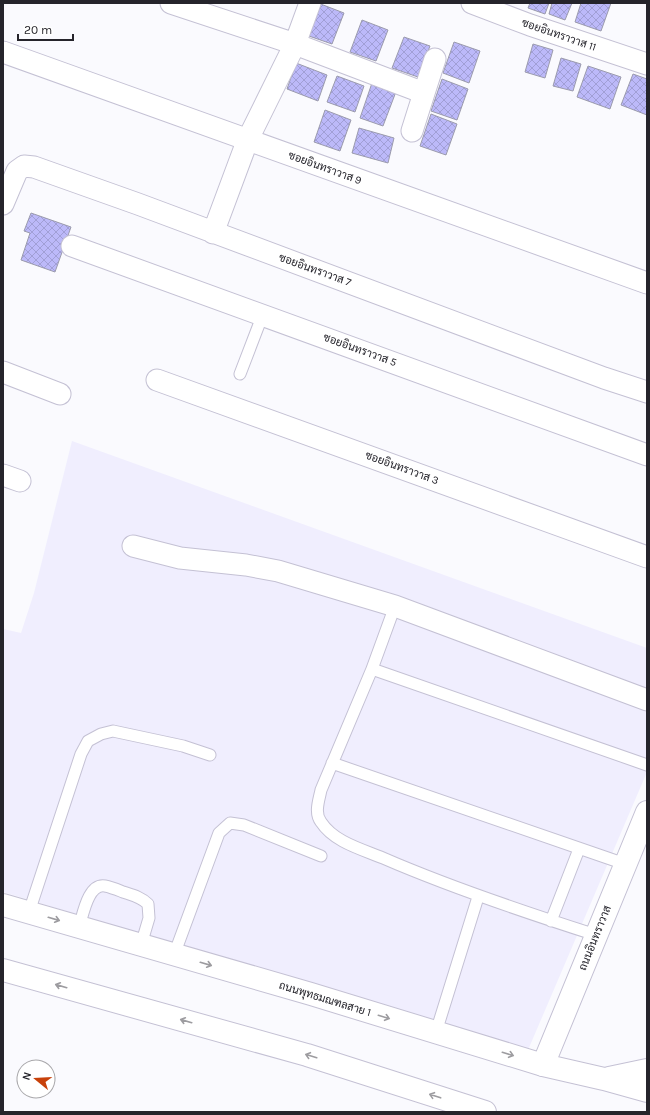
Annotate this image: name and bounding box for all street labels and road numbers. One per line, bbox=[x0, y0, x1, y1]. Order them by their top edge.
street label: ซอยอินทราวาส 11 bbox=[520, 16, 598, 54]
street label: ซอยอินทราวาส 9 bbox=[286, 149, 364, 187]
street label: ซอยอินทราวาส 7 bbox=[277, 251, 353, 289]
street label: ซอยอินทราวาส 5 bbox=[322, 331, 398, 369]
street label: ซอยอินทราวาส 3 bbox=[363, 449, 441, 487]
street label: ถนนอินทราวาส bbox=[576, 904, 614, 972]
street label: ถนนพุทธมณฑลสาย 1 bbox=[277, 979, 373, 1021]

